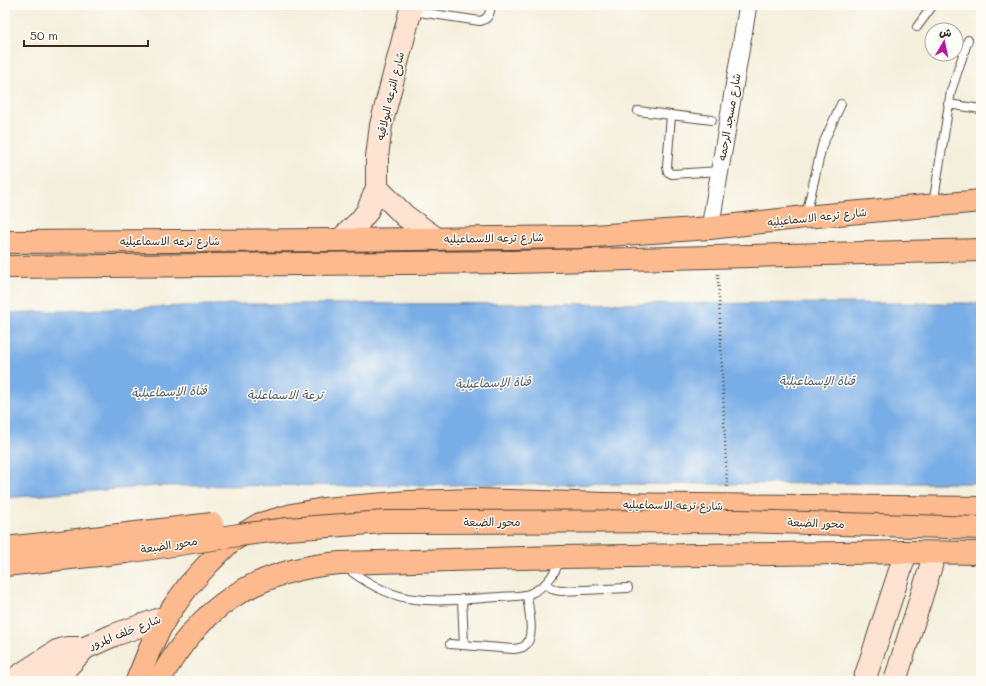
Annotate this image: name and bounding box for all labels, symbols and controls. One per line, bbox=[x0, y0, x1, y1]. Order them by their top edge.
scale bar bbox=[24, 22, 148, 48]
north arrow bbox=[924, 22, 964, 62]
text: ش bbox=[938, 23, 953, 40]
text: 50 m bbox=[30, 27, 58, 43]
street label: شارع الترعه البولاقيه bbox=[372, 50, 409, 142]
street label: شارع مسجد الرحمه bbox=[713, 72, 746, 162]
street label: شارع ترعه الاسماعيليه bbox=[766, 204, 868, 231]
street label: شارع ترعه الاسماعيليه bbox=[444, 229, 544, 248]
street label: شارع ترعه الاسماعيليه bbox=[120, 233, 220, 250]
water label: قناة الإسماعيلية bbox=[779, 372, 856, 389]
water label: قناة الإسماعيلية bbox=[455, 373, 532, 392]
water label: قناة الإسماعيلية bbox=[131, 382, 208, 401]
water label: ترعة الاسماعلية bbox=[247, 386, 325, 402]
street label: شارع ترعه الاسماعيليه bbox=[623, 496, 723, 515]
street label: محور الضبعة bbox=[463, 514, 521, 530]
street label: محور الضبعة bbox=[787, 514, 845, 532]
street label: محور الضبعة bbox=[140, 533, 198, 557]
street label: شارع خلف المرور bbox=[86, 611, 163, 654]

